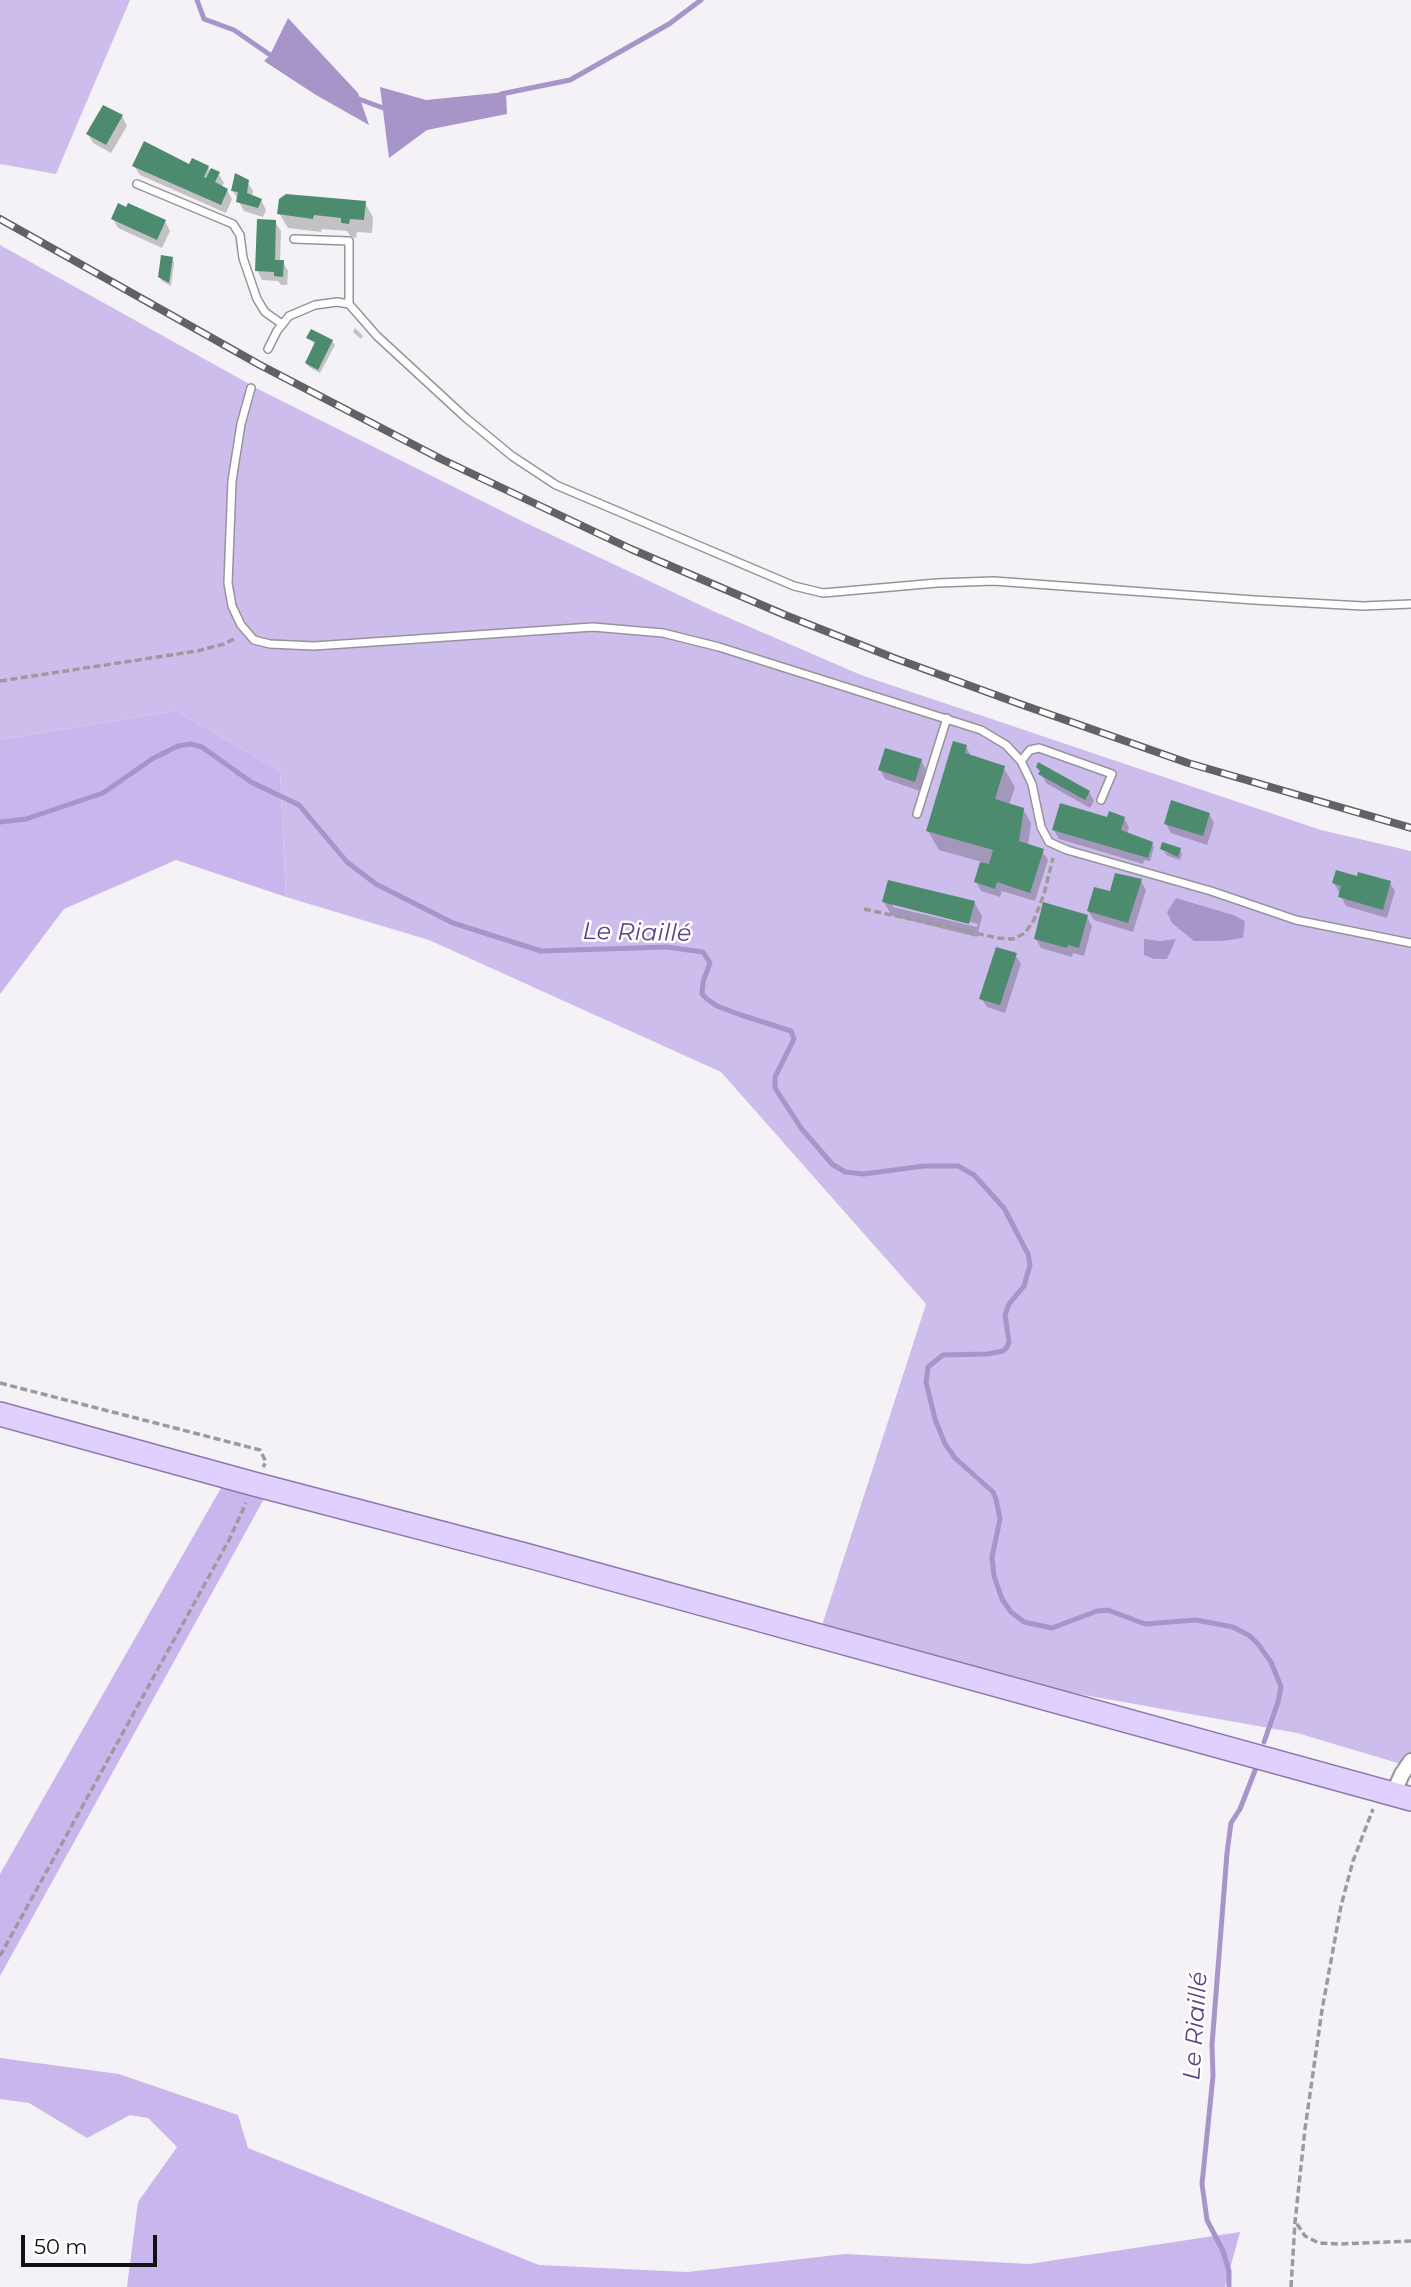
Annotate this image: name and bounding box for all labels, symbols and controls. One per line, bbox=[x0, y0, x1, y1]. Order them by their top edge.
water label: Le Riaillé bbox=[582, 918, 692, 948]
water label: Le Riaillé bbox=[1178, 1971, 1214, 2081]
scale bar bbox=[24, 2220, 161, 2264]
text: 50 m bbox=[34, 2234, 88, 2259]

